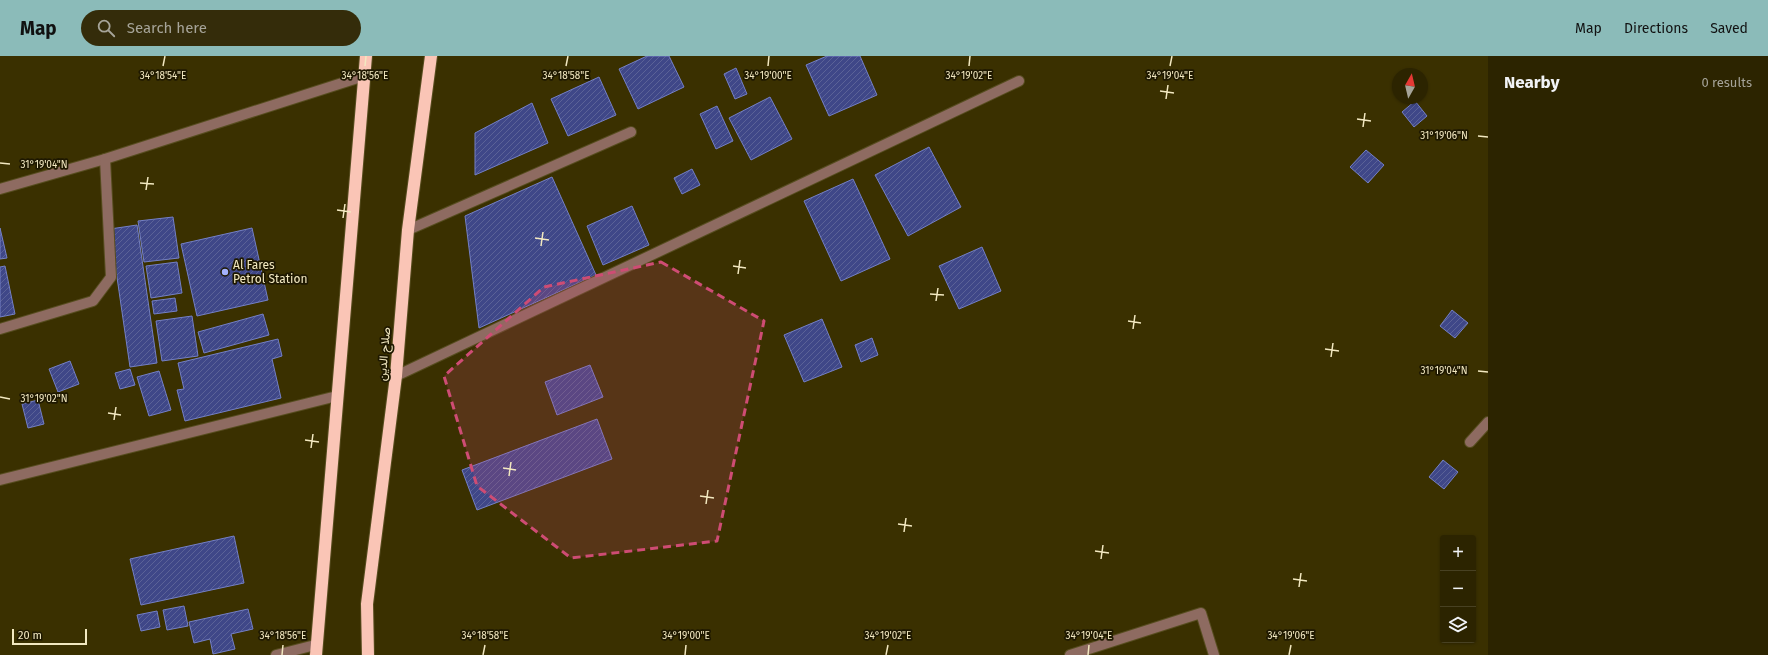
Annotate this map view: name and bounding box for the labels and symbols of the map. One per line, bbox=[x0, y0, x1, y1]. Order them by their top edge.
north arrow bbox=[1392, 68, 1428, 104]
text: 34°18'54"E bbox=[140, 70, 186, 82]
text: 34°18'56"E bbox=[342, 70, 388, 82]
text: 34°18'58"E bbox=[542, 70, 590, 82]
text: 34°19'00"E bbox=[744, 70, 792, 82]
text: 34°19'02"E bbox=[946, 70, 992, 82]
text: 34°19'04"E bbox=[1147, 70, 1193, 82]
text: 31°19'06"N bbox=[1420, 130, 1468, 142]
text: 31°19'04"N bbox=[20, 159, 68, 171]
place label: Al Fares Petrol Station bbox=[233, 258, 308, 286]
marker: Al Fares Petrol Station bbox=[220, 267, 230, 277]
street label: صلاح الدين bbox=[375, 327, 395, 382]
text: 31°19'04"N bbox=[1420, 365, 1468, 377]
text: 31°19'02"N bbox=[20, 393, 68, 405]
scale bar bbox=[12, 627, 87, 646]
text: 34°18'56"E bbox=[260, 630, 306, 642]
text: 34°18'58"E bbox=[461, 630, 509, 642]
text: 34°19'00"E bbox=[662, 630, 710, 642]
text: 34°19'02"E bbox=[865, 630, 911, 642]
text: 34°19'04"E bbox=[1066, 630, 1112, 642]
text: 34°19'06"E bbox=[1267, 630, 1315, 642]

